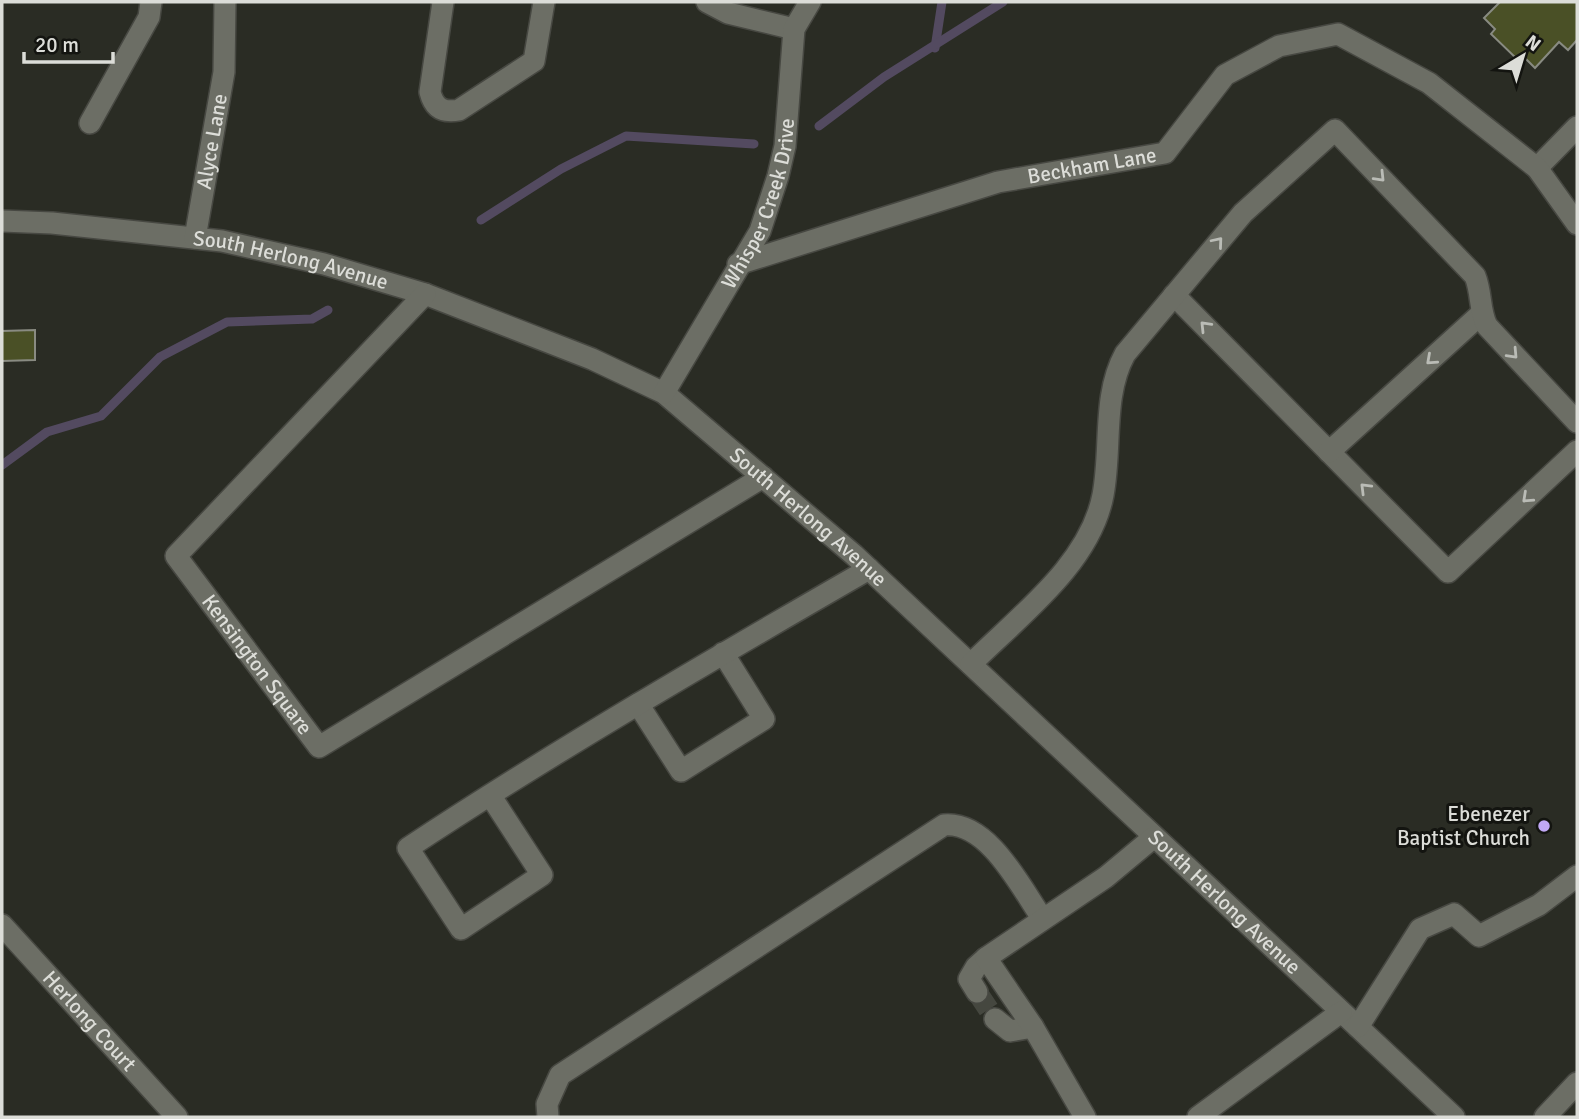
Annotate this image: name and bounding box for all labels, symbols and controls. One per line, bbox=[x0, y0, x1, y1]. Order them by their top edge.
scale bar bbox=[24, 21, 114, 65]
north arrow bbox=[1488, 21, 1558, 91]
text: N bbox=[1520, 30, 1545, 57]
text: 20 m bbox=[35, 32, 79, 58]
street label: Alyce Lane bbox=[191, 92, 233, 191]
street label: Whisper Creek Drive bbox=[716, 117, 800, 294]
street label: Beckham Lane bbox=[1025, 142, 1159, 190]
one-way arrow bbox=[1372, 169, 1385, 182]
street label: South Herlong Avenue bbox=[192, 225, 391, 295]
one-way arrow bbox=[1210, 238, 1222, 251]
one-way arrow bbox=[1201, 322, 1213, 334]
one-way arrow bbox=[1504, 346, 1517, 359]
one-way arrow bbox=[1426, 352, 1439, 364]
street label: South Herlong Avenue bbox=[724, 442, 892, 592]
one-way arrow bbox=[1360, 483, 1373, 496]
one-way arrow bbox=[1522, 490, 1535, 502]
street label: Kensington Square bbox=[196, 589, 318, 740]
place label: Ebenezer Baptist Church bbox=[1397, 801, 1530, 851]
marker: Ebenezer Baptist Church bbox=[1536, 818, 1552, 834]
street label: South Herlong Avenue bbox=[1143, 824, 1306, 980]
street label: Herlong Court bbox=[37, 965, 142, 1077]

